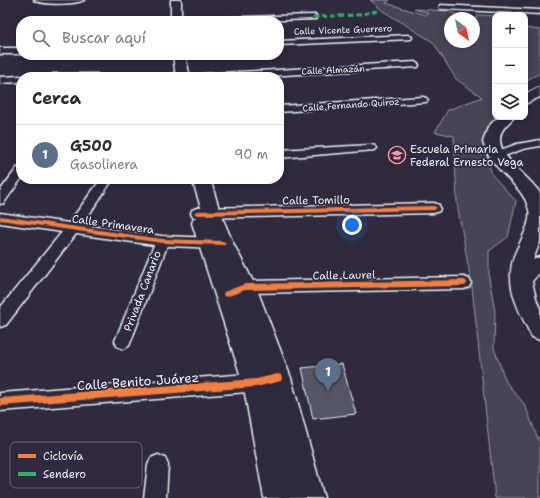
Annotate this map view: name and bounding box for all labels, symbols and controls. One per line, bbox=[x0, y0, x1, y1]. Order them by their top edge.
north arrow bbox=[444, 12, 480, 48]
map controls bbox=[492, 12, 528, 120]
button: + bbox=[492, 12, 528, 48]
search box bbox=[16, 16, 284, 60]
street label: Calle Vicente Guerrero bbox=[294, 22, 392, 38]
icon: search bbox=[30, 27, 52, 49]
text: Buscar aquí bbox=[62, 28, 146, 48]
button: − bbox=[492, 48, 528, 84]
street label: Calle Almazán bbox=[301, 62, 365, 78]
button: layers bbox=[492, 84, 528, 120]
text: Cerca bbox=[32, 87, 81, 109]
street label: Calle Fernando Quiroz bbox=[302, 96, 400, 114]
text: G500 bbox=[70, 136, 112, 156]
place label: Escuela Primaria Federal Ernesto Vega bbox=[410, 142, 524, 170]
school or university icon: Escuela Primaria Federal Ernesto Vega bbox=[387, 145, 407, 165]
text: 1 bbox=[42, 146, 48, 163]
text: 90 m bbox=[234, 146, 268, 163]
text: Gasolinera bbox=[70, 156, 138, 173]
street label: Calle Tomillo bbox=[282, 192, 350, 209]
street label: Calle Primavera bbox=[71, 211, 155, 238]
your location bbox=[342, 215, 362, 235]
street label: Privada Canario bbox=[120, 248, 165, 334]
street label: Calle Laurel bbox=[312, 267, 376, 284]
pin: 1 bbox=[315, 358, 341, 391]
street label: Calle Benito Juárez bbox=[76, 369, 200, 394]
legend bbox=[10, 442, 142, 488]
text: Ciclovía bbox=[43, 449, 83, 464]
text: Sendero bbox=[43, 467, 86, 482]

